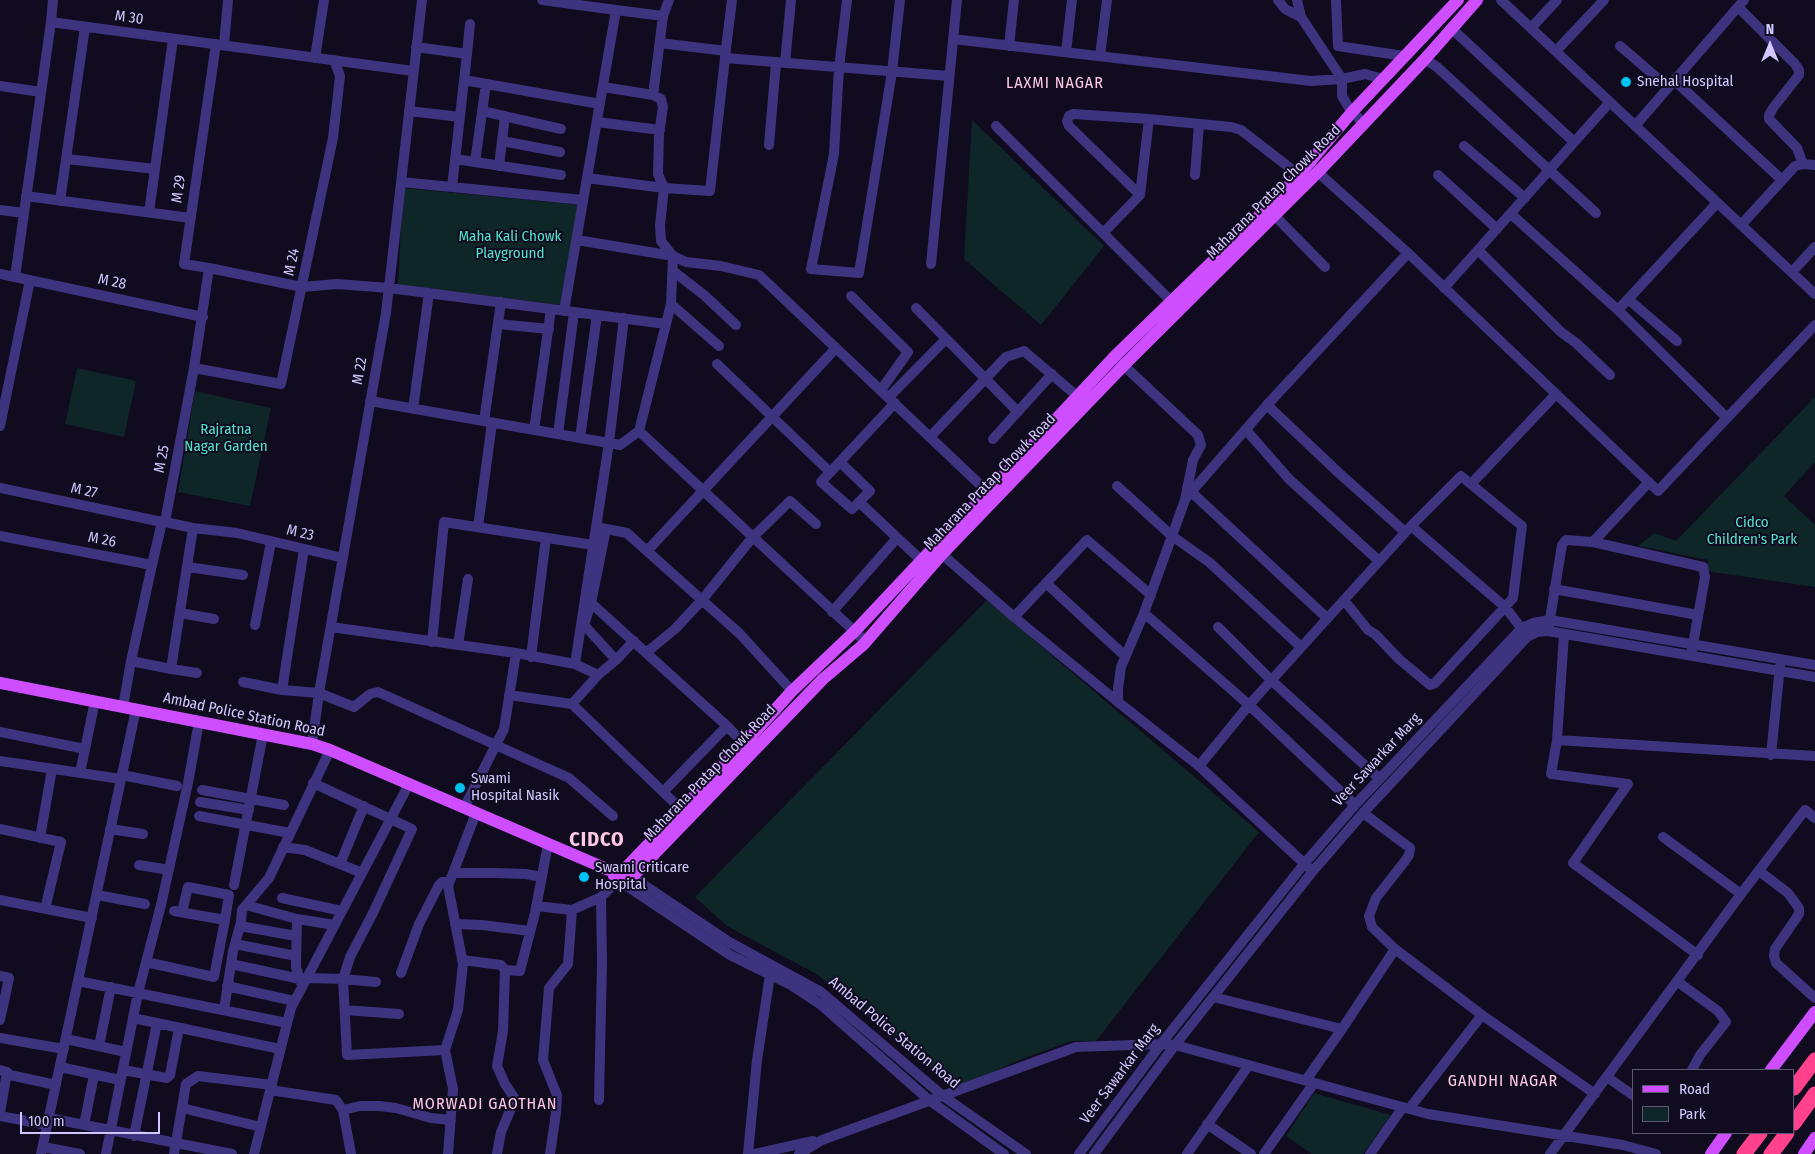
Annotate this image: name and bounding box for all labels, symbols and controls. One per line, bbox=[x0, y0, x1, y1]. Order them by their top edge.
street label: M 30 bbox=[114, 7, 144, 29]
north arrow bbox=[1745, 20, 1795, 70]
text: N bbox=[1766, 21, 1774, 38]
place label: Snehal Hospital bbox=[1637, 73, 1733, 91]
district label: LAXMI NAGAR bbox=[1005, 74, 1105, 94]
marker: Snehal Hospital bbox=[1619, 75, 1633, 89]
street label: Maharana Pratap Chowk Road bbox=[1203, 121, 1345, 263]
street label: M 29 bbox=[168, 174, 190, 204]
park label: Maha Kali Chowk Playground bbox=[458, 228, 562, 263]
street label: M 24 bbox=[280, 247, 304, 277]
street label: M 28 bbox=[96, 270, 128, 294]
street label: M 22 bbox=[349, 356, 371, 386]
street label: Maharana Pratap Chowk Road bbox=[920, 410, 1060, 554]
park label: Rajratna Nagar Garden bbox=[184, 421, 268, 456]
street label: M 25 bbox=[151, 444, 173, 474]
street label: M 27 bbox=[69, 479, 99, 503]
park label: Cidco Children's Park bbox=[1707, 514, 1797, 549]
street label: M 23 bbox=[285, 521, 315, 545]
street label: M 26 bbox=[86, 528, 118, 552]
street label: Ambad Police Station Road bbox=[161, 689, 327, 741]
street label: Maharana Pratap Chowk Road bbox=[640, 701, 780, 845]
street label: Veer Sawarkar Marg bbox=[1329, 710, 1425, 810]
place label: Swami Hospital Nasik bbox=[471, 770, 559, 805]
marker: Swami Hospital Nasik bbox=[453, 781, 467, 795]
district label: CIDCO bbox=[569, 828, 625, 852]
place label: Swami Criticare Hospital bbox=[595, 859, 689, 894]
marker: Swami Criticare Hospital bbox=[577, 870, 591, 884]
street label: Ambad Police Station Road bbox=[825, 973, 963, 1093]
street label: Veer Sawarkar Marg bbox=[1076, 1020, 1164, 1128]
legend bbox=[1632, 1069, 1795, 1134]
district label: GANDHI NAGAR bbox=[1446, 1072, 1560, 1092]
text: Road bbox=[1679, 1080, 1710, 1098]
district label: MORWADI GAOTHAN bbox=[411, 1095, 559, 1115]
scale bar bbox=[22, 1102, 162, 1134]
text: Park bbox=[1679, 1105, 1706, 1123]
text: 100 m bbox=[28, 1112, 65, 1130]

